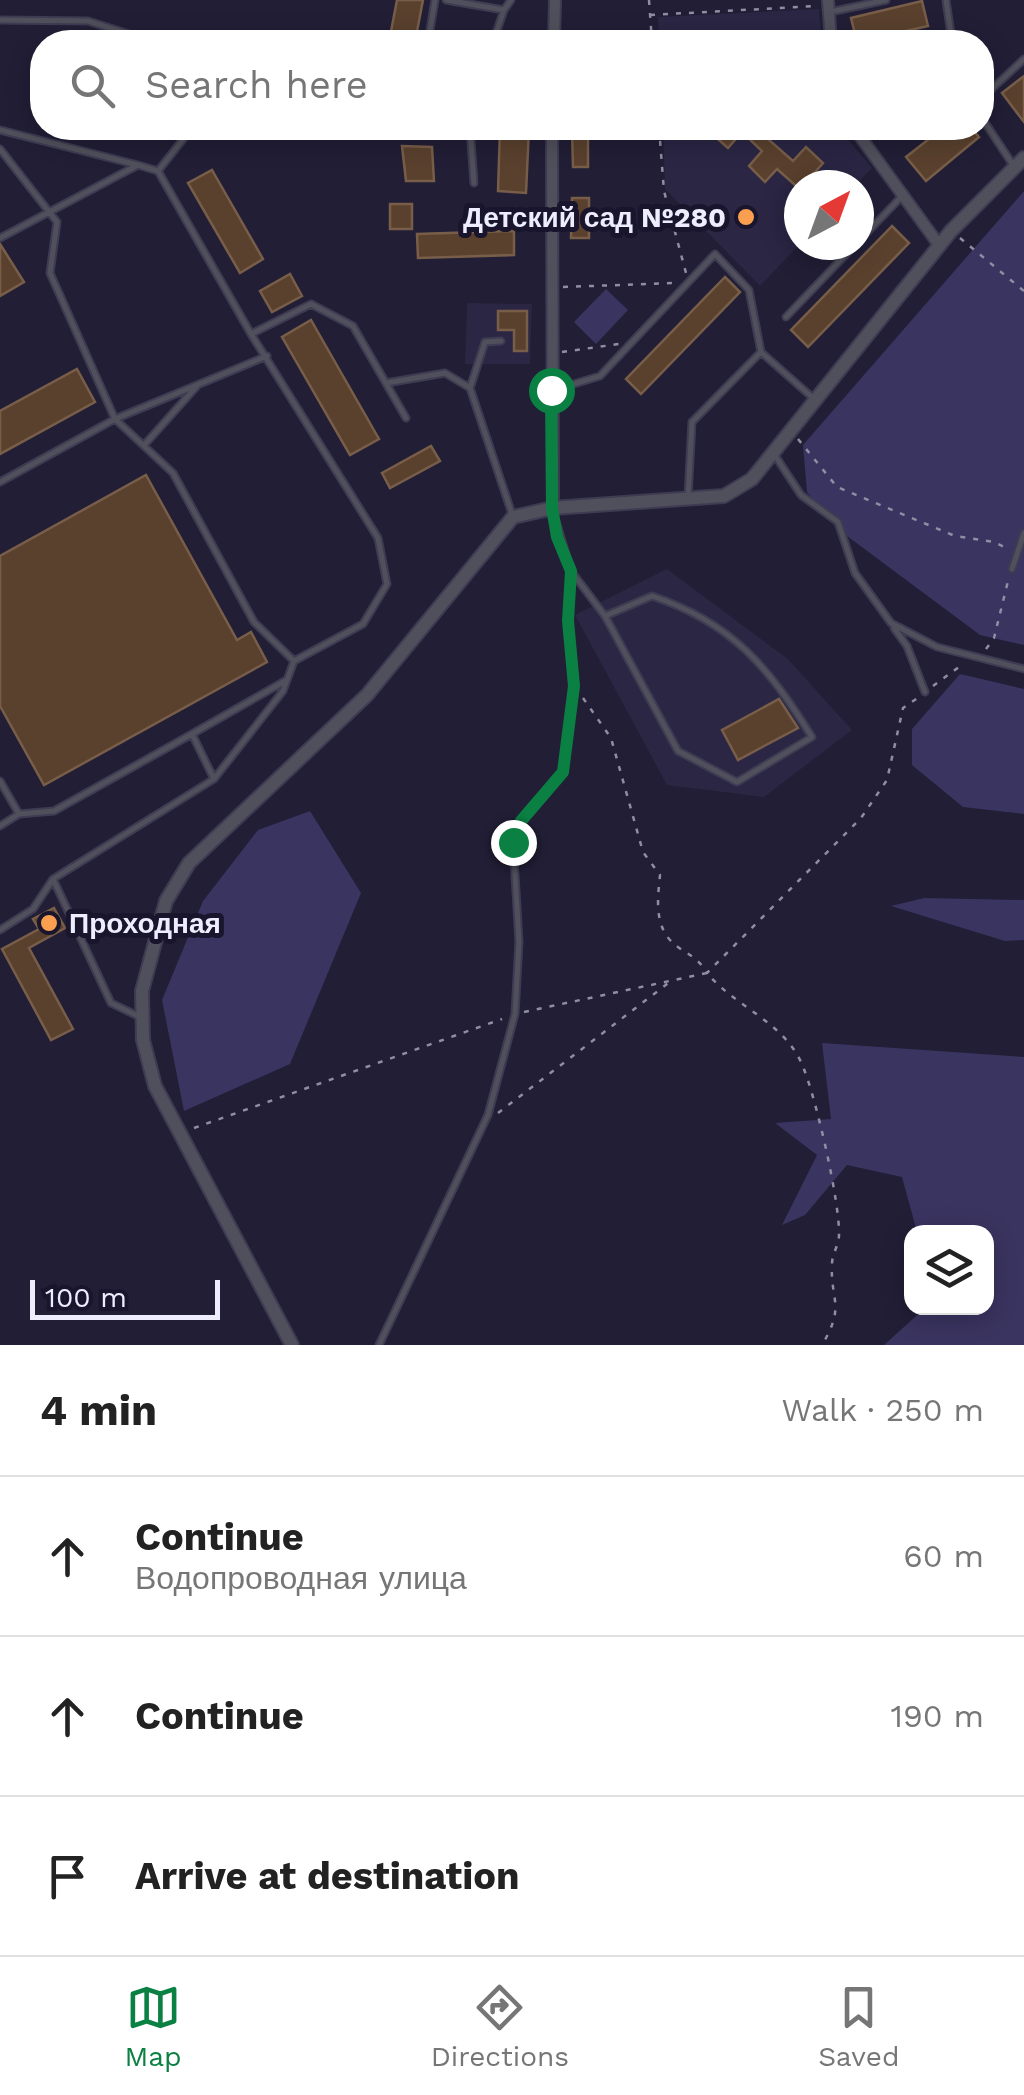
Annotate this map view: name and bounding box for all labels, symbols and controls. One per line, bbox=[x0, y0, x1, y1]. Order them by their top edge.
search box bbox=[30, 30, 994, 140]
icon: search bbox=[65, 58, 120, 113]
text: Search here bbox=[145, 63, 368, 107]
north arrow bbox=[784, 170, 874, 260]
place label: Детский сад №280 bbox=[463, 201, 726, 234]
marker: Детский сад №280 bbox=[735, 206, 757, 228]
route start bbox=[529, 368, 575, 414]
route end bbox=[491, 820, 537, 866]
place label: Проходная bbox=[69, 907, 221, 940]
marker: Проходная bbox=[38, 912, 60, 934]
map controls bbox=[904, 1225, 994, 1315]
button: layers bbox=[904, 1225, 994, 1315]
scale bar bbox=[30, 1275, 220, 1320]
text: 100 m bbox=[45, 1281, 127, 1314]
text: 4 min bbox=[40, 1386, 157, 1435]
text: Walk · 250 m bbox=[782, 1391, 984, 1429]
text: Continue bbox=[135, 1515, 304, 1559]
icon: ahead bbox=[40, 1529, 95, 1584]
text: 60 m bbox=[903, 1537, 984, 1575]
text: Водопроводная улица bbox=[135, 1559, 467, 1597]
icon: ahead bbox=[40, 1689, 95, 1744]
text: Continue bbox=[135, 1694, 304, 1738]
text: 190 m bbox=[890, 1697, 984, 1735]
icon: arrive bbox=[40, 1849, 95, 1904]
text: Arrive at destination bbox=[135, 1854, 520, 1898]
tab: Map bbox=[125, 1980, 182, 2073]
tab: Directions bbox=[431, 1980, 569, 2073]
tab: Saved bbox=[818, 1980, 899, 2073]

